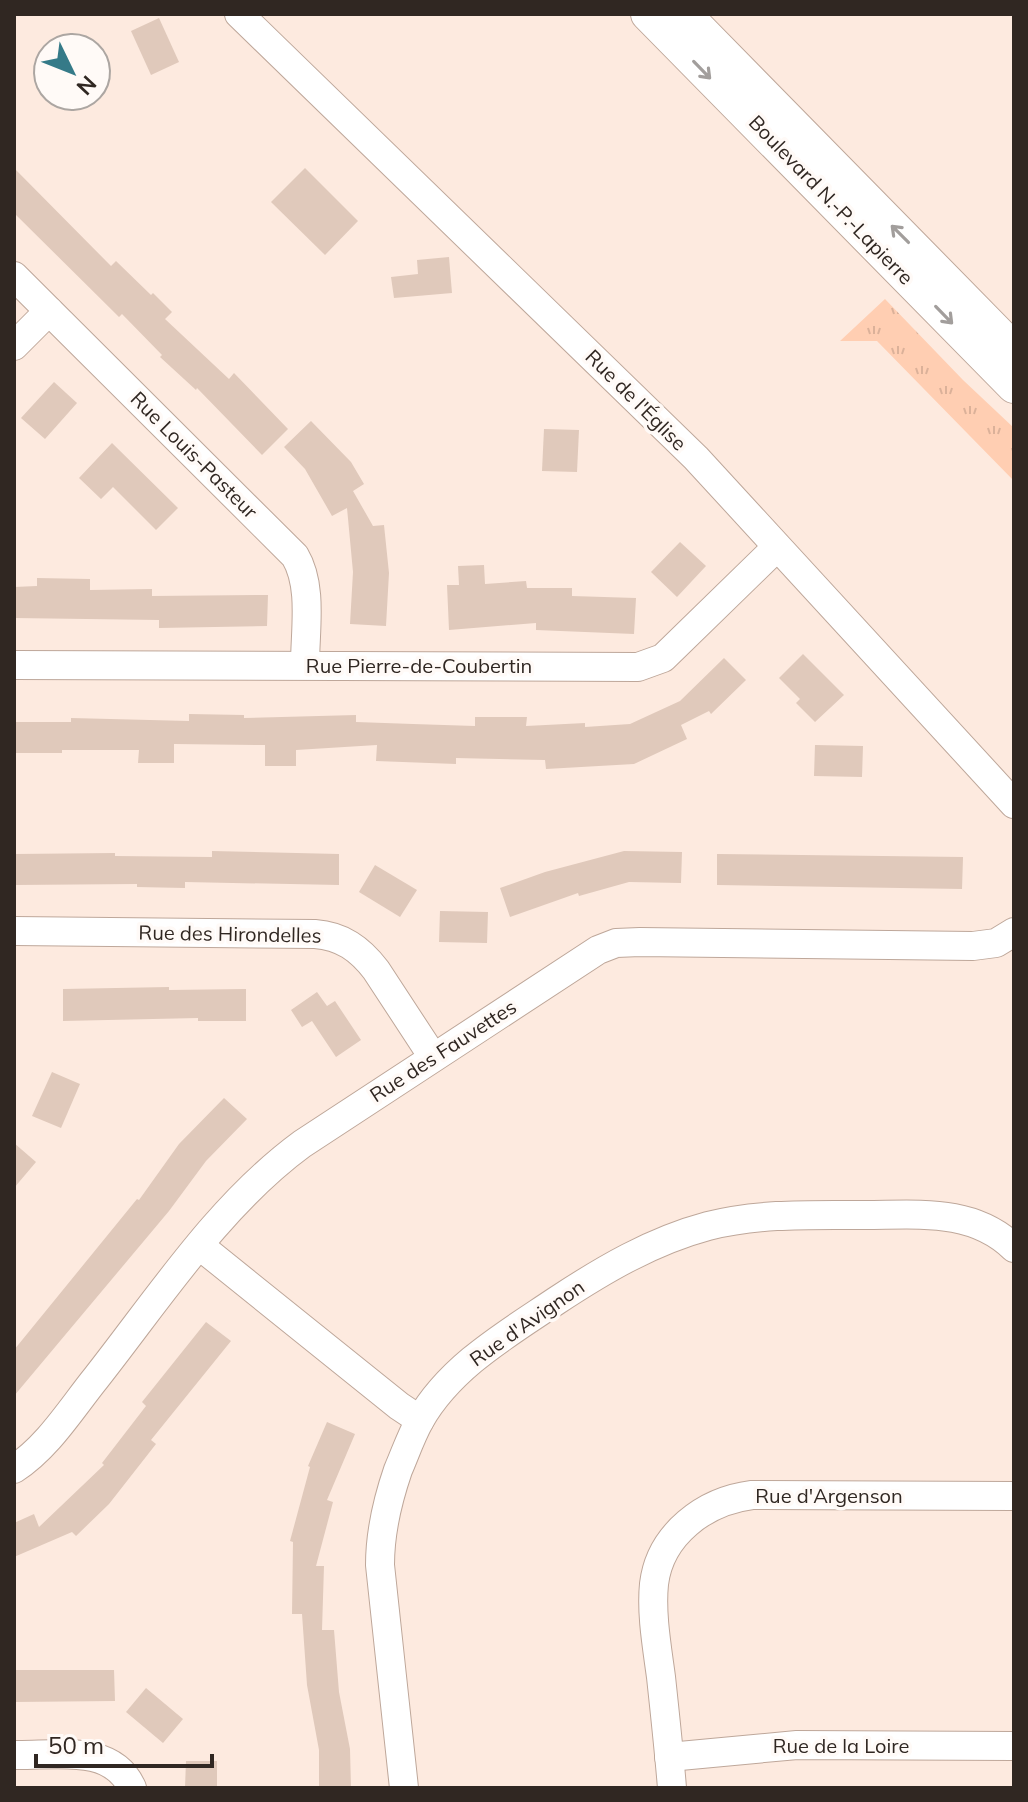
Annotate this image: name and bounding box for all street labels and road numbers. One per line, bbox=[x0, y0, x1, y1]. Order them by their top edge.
street label: Boulevard N.-P.-Lapierre bbox=[744, 110, 919, 290]
street label: Rue de l'Église bbox=[581, 344, 692, 455]
street label: Rue Louis-Pasteur bbox=[126, 386, 264, 524]
street label: Rue Pierre-de-Coubertin bbox=[306, 653, 532, 678]
street label: Rue des Hirondelles bbox=[138, 919, 322, 948]
street label: Rue des Fauvettes bbox=[365, 994, 521, 1107]
street label: Rue d'Avignon bbox=[465, 1274, 589, 1371]
street label: Rue d'Argenson bbox=[755, 1483, 903, 1508]
street label: Rue de la Loire bbox=[773, 1733, 909, 1758]

